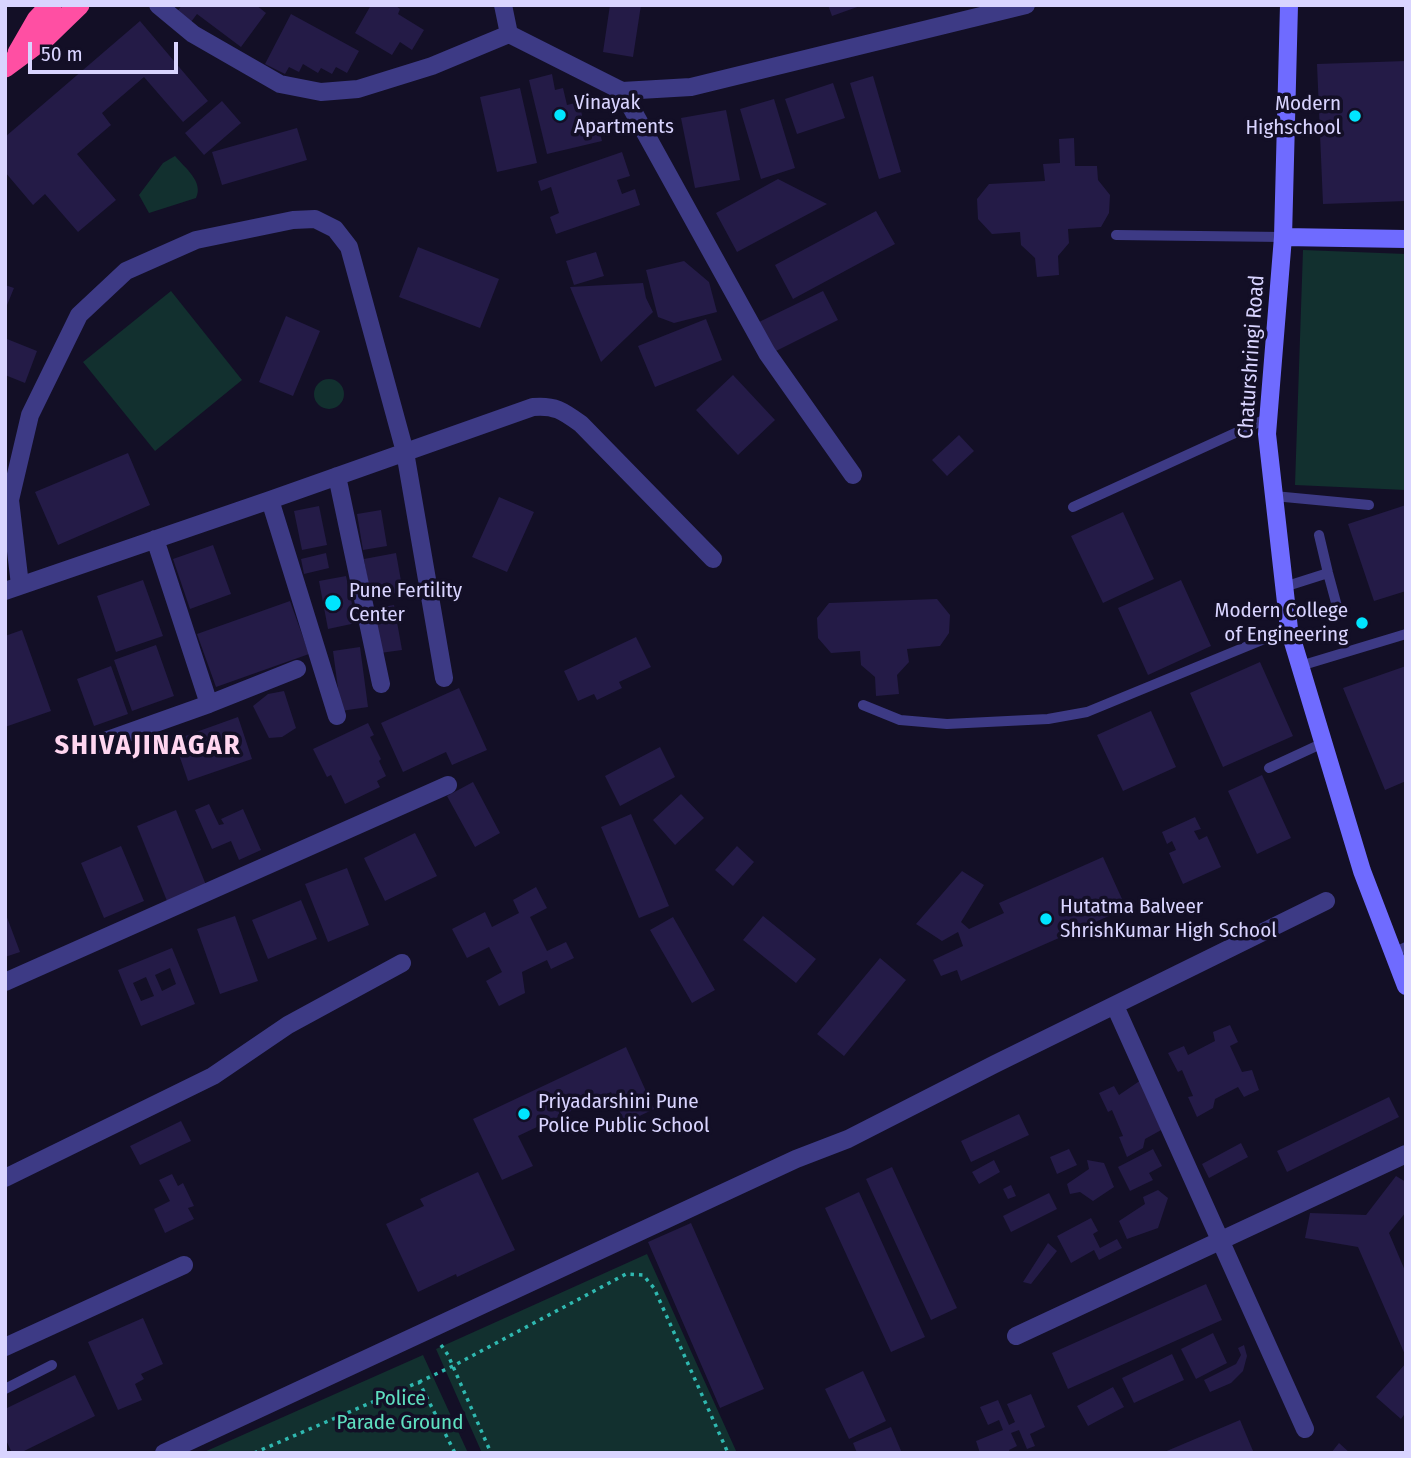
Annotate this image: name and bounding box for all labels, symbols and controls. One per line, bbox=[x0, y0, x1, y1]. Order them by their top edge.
scale bar bbox=[32, 28, 182, 72]
text: 50 m bbox=[41, 41, 83, 67]
place label: Vinayak Apartments bbox=[574, 90, 674, 140]
place label: Modern Highschool bbox=[1245, 91, 1341, 141]
marker: Vinayak Apartments bbox=[552, 107, 568, 123]
marker: Modern Highschool bbox=[1347, 108, 1363, 124]
street label: Chaturshringi Road bbox=[1234, 274, 1270, 440]
place label: Pune Fertility Center bbox=[349, 578, 462, 628]
marker: Pune Fertility Center bbox=[323, 593, 343, 613]
place label: Modern College of Engineering bbox=[1215, 598, 1348, 648]
marker: Modern College of Engineering bbox=[1354, 615, 1370, 631]
district label: SHIVAJINAGAR bbox=[56, 729, 240, 763]
place label: Hutatma Balveer ShrishKumar High School bbox=[1060, 894, 1277, 944]
marker: Hutatma Balveer ShrishKumar High School bbox=[1038, 911, 1054, 927]
place label: Priyadarshini Pune Police Public School bbox=[538, 1089, 710, 1139]
marker: Priyadarshini Pune Police Public School bbox=[516, 1106, 532, 1122]
park label: Police Parade Ground bbox=[337, 1386, 463, 1436]

